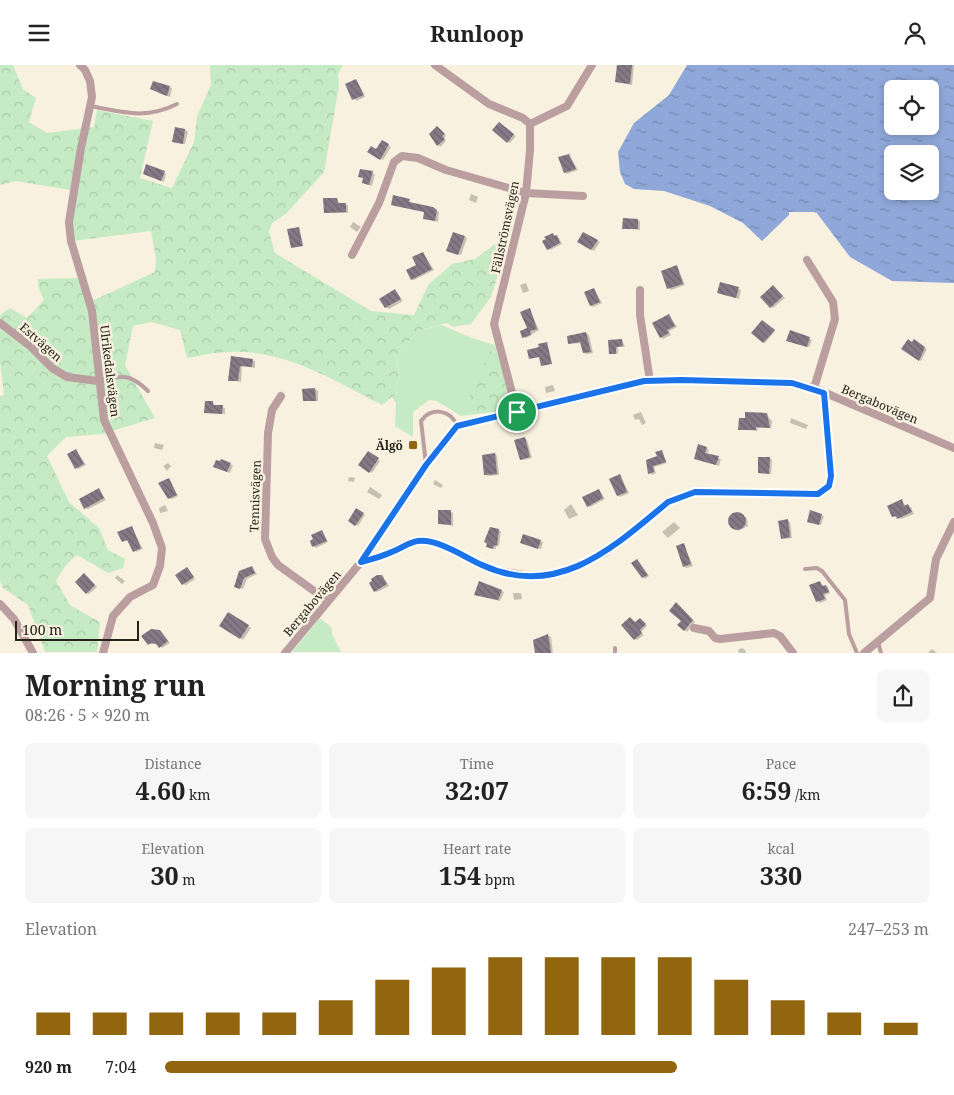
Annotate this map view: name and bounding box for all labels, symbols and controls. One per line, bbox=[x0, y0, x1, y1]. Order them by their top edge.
text: Runloop bbox=[430, 18, 524, 48]
icon: menu bbox=[25, 19, 53, 47]
icon: person bbox=[901, 19, 929, 47]
map controls bbox=[884, 80, 939, 200]
button: locate bbox=[884, 80, 939, 135]
button: layers bbox=[884, 145, 939, 200]
street label: Fällströmsvägen bbox=[487, 179, 523, 275]
street label: Estvägen bbox=[16, 319, 66, 365]
street label: Ulrikedalsvägen bbox=[96, 324, 124, 418]
street label: Bergabovägen bbox=[839, 380, 921, 428]
pin bbox=[496, 391, 538, 433]
icon: arrive bbox=[503, 398, 531, 426]
place label: Älgö bbox=[376, 437, 403, 454]
marker: Älgö bbox=[407, 439, 419, 451]
street label: Tennisvägen bbox=[245, 459, 265, 532]
street label: Bergabovägen bbox=[279, 566, 345, 640]
scale bar bbox=[15, 617, 139, 641]
text: 100 m bbox=[22, 620, 62, 639]
text: Morning run bbox=[25, 666, 206, 704]
button: share bbox=[877, 670, 929, 722]
text: 08:26 · 5 × 920 m bbox=[25, 704, 150, 726]
text: Distance bbox=[144, 754, 202, 773]
text: Time bbox=[460, 754, 494, 773]
text: Pace bbox=[766, 754, 796, 773]
text: 4.60 bbox=[136, 773, 185, 807]
text: 32:07 bbox=[445, 773, 509, 807]
text: 6:59 bbox=[741, 773, 791, 807]
text: km bbox=[185, 785, 210, 804]
text: /km bbox=[791, 785, 821, 804]
text: Elevation bbox=[141, 839, 205, 858]
text: Heart rate bbox=[443, 839, 511, 858]
text: kcal bbox=[767, 839, 795, 858]
text: 30 bbox=[150, 858, 179, 892]
text: 154 bbox=[439, 858, 481, 892]
text: 330 bbox=[760, 858, 802, 892]
text: m bbox=[179, 870, 196, 889]
text: bpm bbox=[481, 870, 515, 889]
text: Elevation bbox=[25, 918, 97, 940]
text: 247–253 m bbox=[848, 918, 929, 940]
text: 920 m bbox=[25, 1056, 72, 1078]
text: 7:04 bbox=[105, 1056, 136, 1078]

